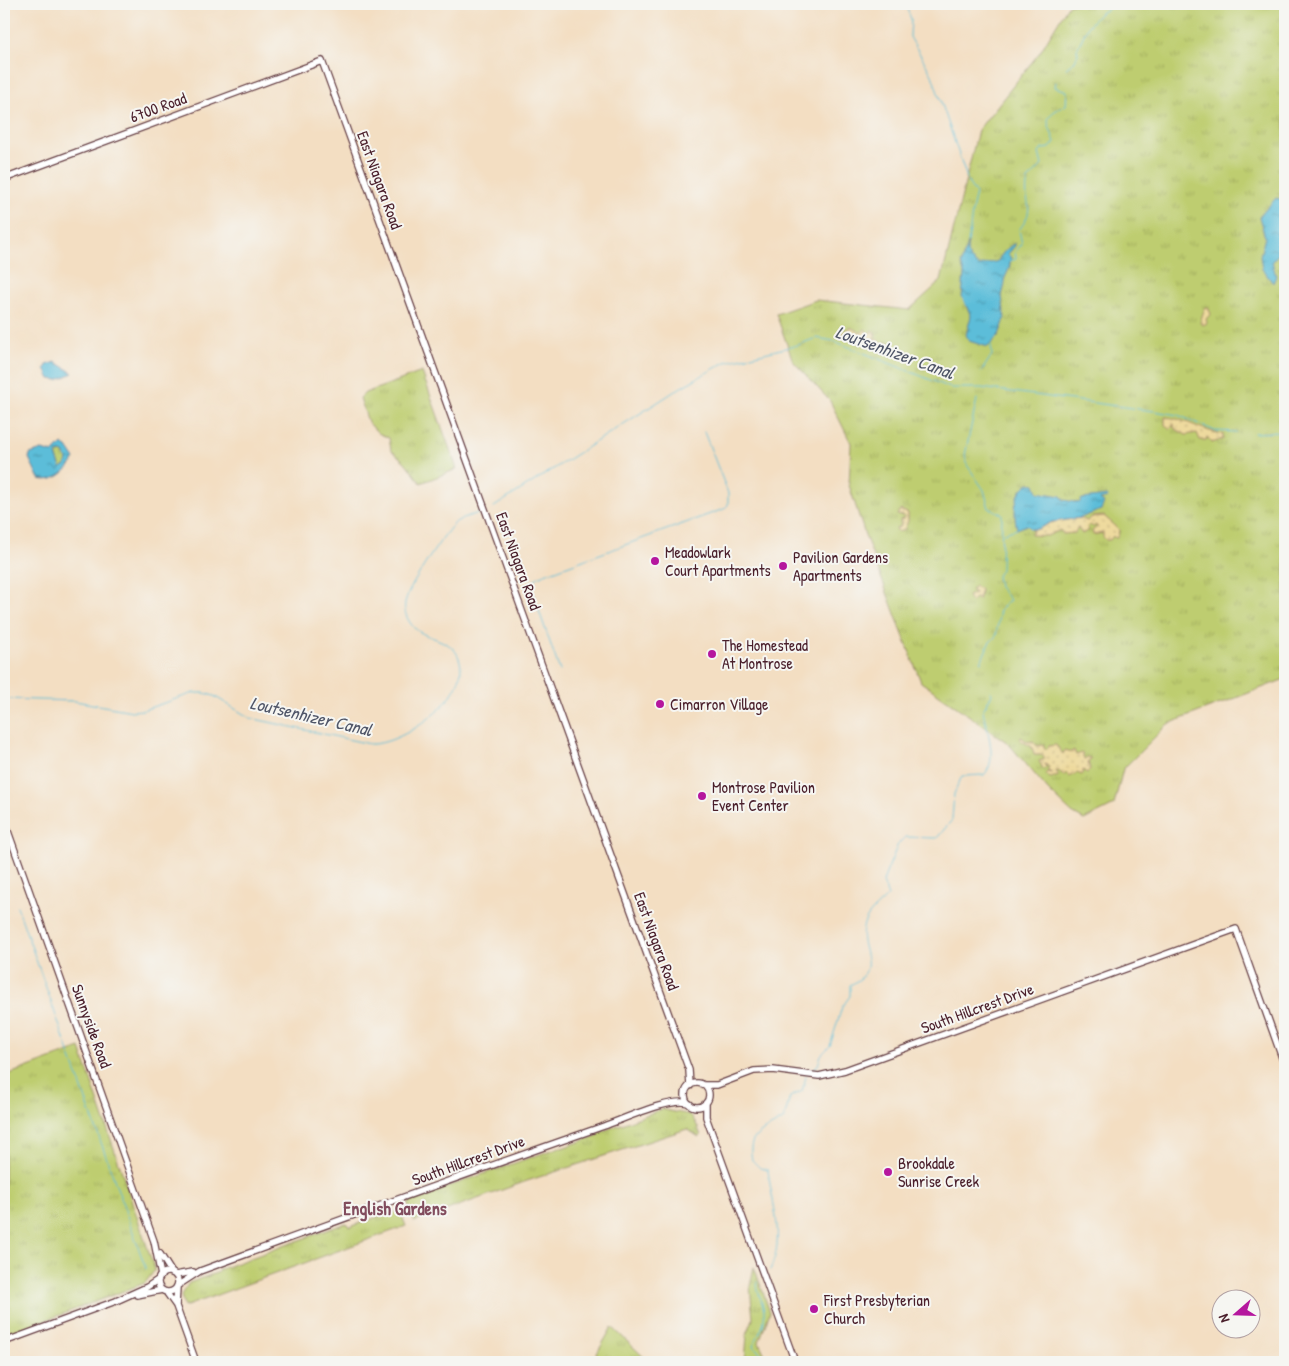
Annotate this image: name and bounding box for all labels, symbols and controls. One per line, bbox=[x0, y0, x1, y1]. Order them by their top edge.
street label: 6700 Road bbox=[127, 87, 189, 127]
street label: East Niagara Road bbox=[352, 128, 408, 232]
water label: Loutsenhizer Canal bbox=[832, 319, 959, 385]
street label: East Niagara Road bbox=[491, 509, 547, 613]
place label: Meadowlark Court Apartments bbox=[665, 541, 771, 581]
place label: Pavilion Gardens Apartments bbox=[793, 546, 888, 586]
marker: Meadowlark Court Apartments bbox=[649, 555, 661, 567]
marker: Pavilion Gardens Apartments bbox=[777, 560, 789, 572]
place label: The Homestead At Montrose bbox=[722, 634, 808, 674]
marker: The Homestead At Montrose bbox=[706, 648, 718, 660]
water label: Loutsenhizer Canal bbox=[248, 690, 375, 742]
place label: Cimarron Village bbox=[670, 693, 769, 715]
marker: Cimarron Village bbox=[654, 698, 666, 710]
place label: Montrose Pavilion Event Center bbox=[712, 776, 815, 816]
marker: Montrose Pavilion Event Center bbox=[696, 790, 708, 802]
street label: East Niagara Road bbox=[629, 889, 685, 993]
street label: South Hillcrest Drive bbox=[918, 977, 1037, 1039]
street label: Sunnyside Road bbox=[67, 981, 117, 1071]
street label: South Hillcrest Drive bbox=[409, 1129, 528, 1191]
place label: Brookdale Sunrise Creek bbox=[898, 1152, 980, 1192]
marker: Brookdale Sunrise Creek bbox=[882, 1166, 894, 1178]
district label: English Gardens bbox=[343, 1196, 447, 1222]
north arrow bbox=[1212, 1288, 1262, 1338]
place label: First Presbyterian Church bbox=[823, 1289, 930, 1329]
marker: First Presbyterian Church bbox=[808, 1303, 820, 1315]
text: N bbox=[1213, 1311, 1234, 1325]

